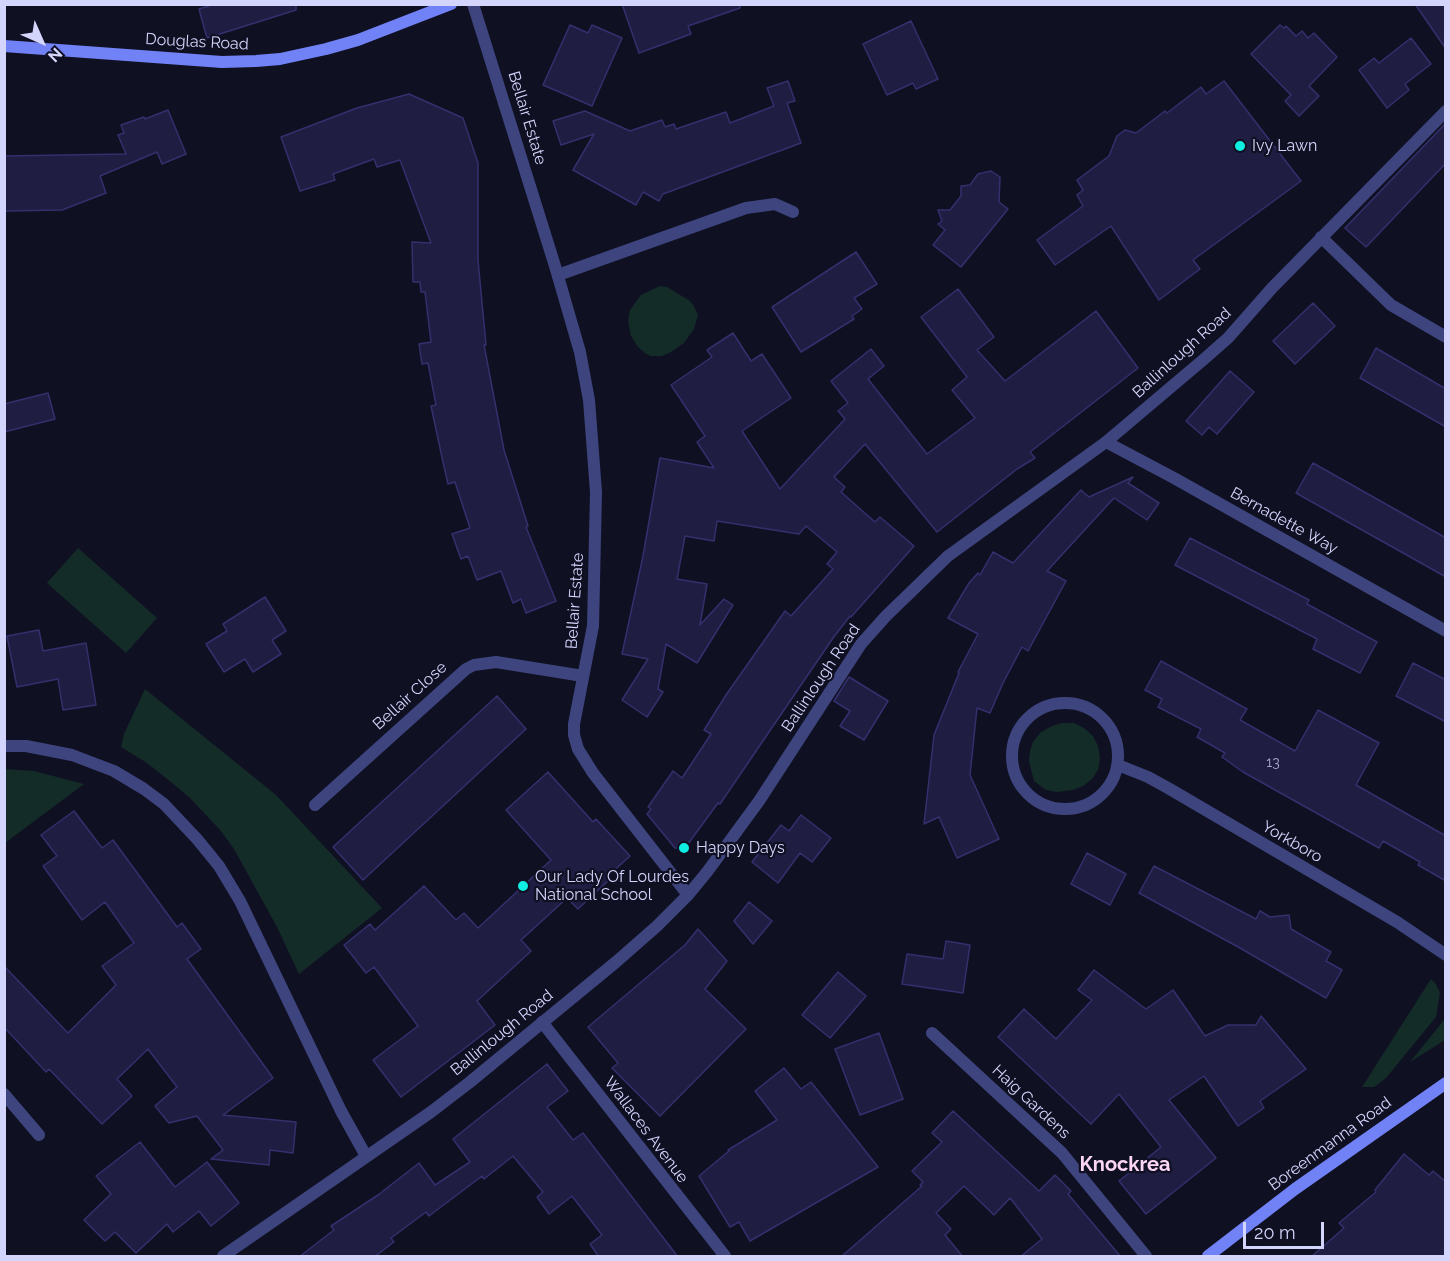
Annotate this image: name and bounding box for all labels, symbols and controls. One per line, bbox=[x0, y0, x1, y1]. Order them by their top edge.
north arrow bbox=[12, 12, 72, 72]
street label: Douglas Road bbox=[145, 30, 249, 54]
text: N bbox=[44, 44, 66, 66]
street label: Bellair Estate bbox=[504, 69, 550, 167]
place label: Ivy Lawn bbox=[1252, 136, 1317, 156]
marker: Ivy Lawn bbox=[1233, 139, 1247, 153]
street label: Ballinlough Road bbox=[1129, 304, 1235, 402]
street label: Bernadette Way bbox=[1227, 484, 1341, 558]
street label: Bellair Estate bbox=[562, 552, 588, 650]
street label: Ballinlough Road bbox=[778, 620, 864, 736]
street label: Bellair Close bbox=[369, 658, 451, 734]
house number: 13 bbox=[1266, 755, 1280, 771]
street label: Yorkboro bbox=[1258, 817, 1326, 867]
place label: Happy Days bbox=[696, 838, 785, 858]
marker: Happy Days bbox=[677, 841, 691, 855]
place label: Our Lady Of Lourdes National School bbox=[535, 867, 689, 905]
marker: Our Lady Of Lourdes National School bbox=[516, 879, 530, 893]
street label: Ballinlough Road bbox=[447, 986, 557, 1080]
street label: Haig Gardens bbox=[988, 1061, 1074, 1143]
street label: Wallaces Avenue bbox=[600, 1073, 692, 1187]
street label: Boreenmanna Road bbox=[1265, 1093, 1395, 1195]
district label: Knockrea bbox=[1079, 1153, 1171, 1177]
scale bar bbox=[1246, 1210, 1327, 1248]
text: 20 m bbox=[1254, 1222, 1296, 1243]

